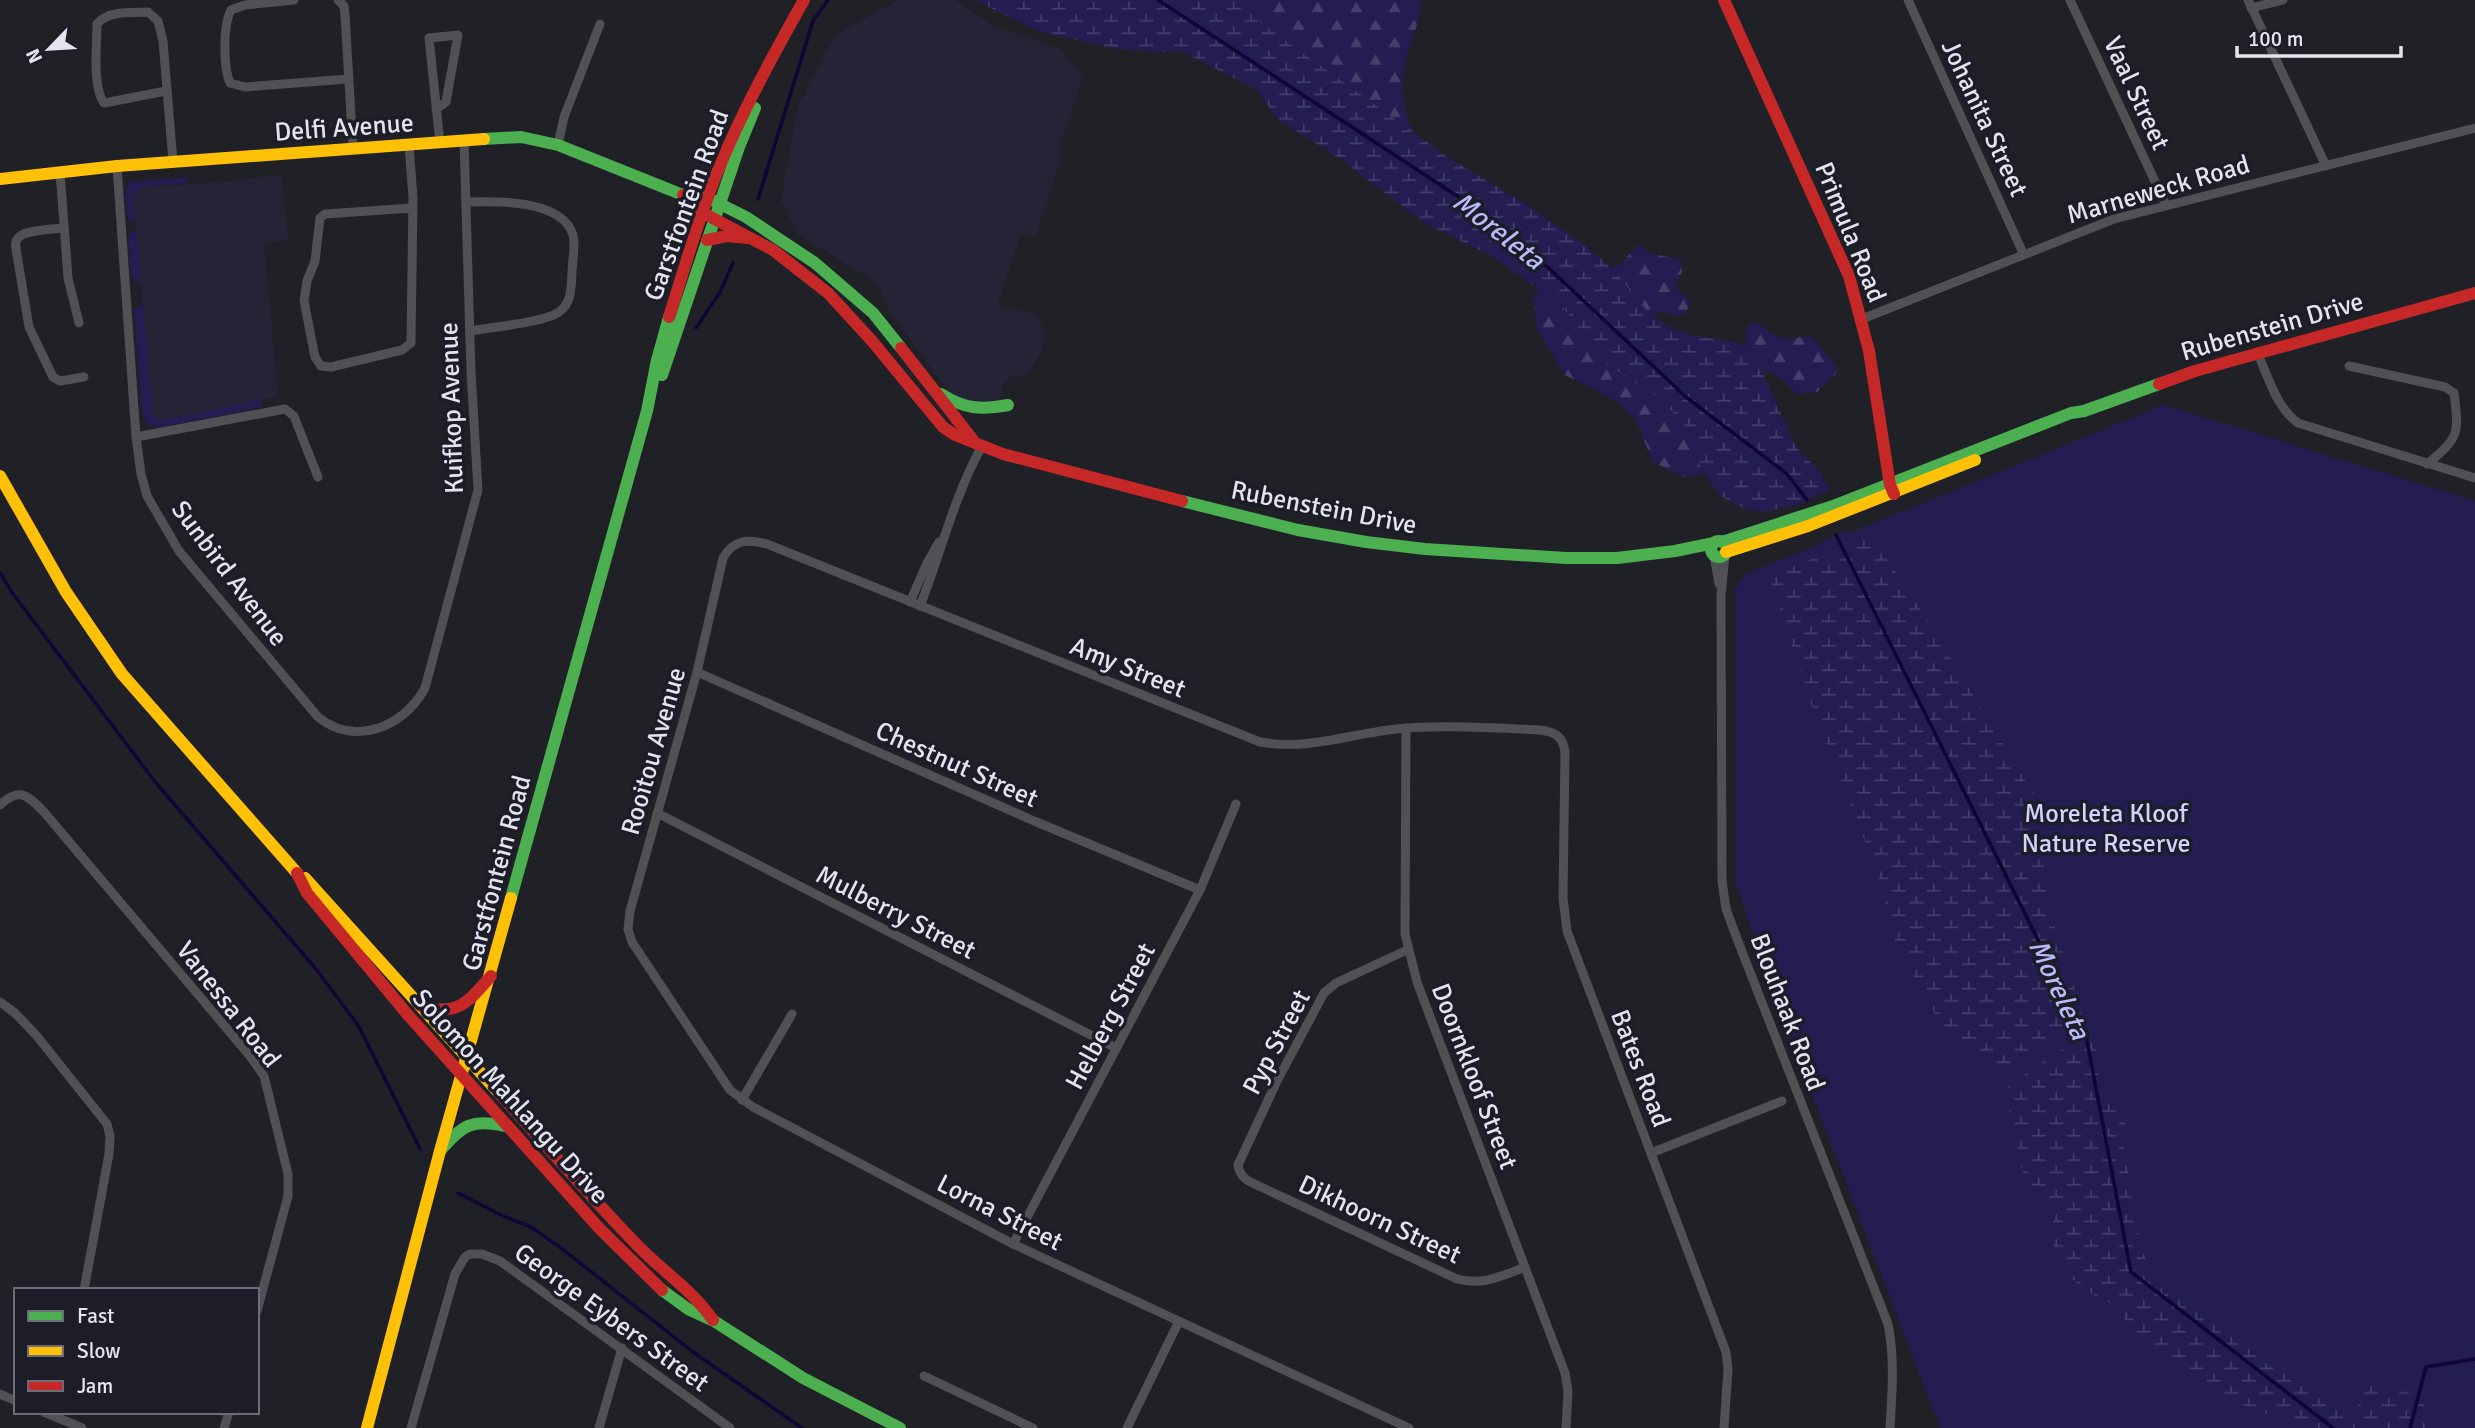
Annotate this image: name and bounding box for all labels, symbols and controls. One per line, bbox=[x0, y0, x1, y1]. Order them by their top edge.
north arrow bbox=[14, 14, 84, 84]
scale bar bbox=[2237, 14, 2402, 58]
text: 100 m bbox=[2248, 26, 2303, 52]
street label: Vaal Street bbox=[2096, 32, 2176, 155]
street label: Johanita Street bbox=[1934, 35, 2034, 202]
text: N bbox=[21, 45, 48, 67]
street label: Garstfontein Road bbox=[638, 105, 736, 305]
street label: Delfi Avenue bbox=[273, 107, 415, 149]
street label: Marneweck Road bbox=[2063, 149, 2253, 231]
street label: Primula Road bbox=[1807, 158, 1893, 307]
water label: Moreleta bbox=[1446, 184, 1552, 278]
street label: Rubenstein Drive bbox=[2177, 286, 2367, 368]
street label: Kuifkop Avenue bbox=[433, 322, 471, 494]
street label: Rubenstein Drive bbox=[1228, 474, 1419, 542]
street label: Sunbird Avenue bbox=[164, 495, 294, 653]
street label: Amy Street bbox=[1065, 630, 1190, 706]
street label: Rooitou Avenue bbox=[615, 664, 693, 839]
street label: Chestnut Street bbox=[870, 715, 1043, 815]
street label: Garstfontein Road bbox=[455, 772, 538, 975]
park label: Moreleta Kloof Nature Reserve bbox=[2021, 798, 2191, 860]
street label: Mulberry Street bbox=[810, 859, 981, 967]
street label: Blouhaak Road bbox=[1742, 929, 1832, 1095]
water label: Moreleta bbox=[2021, 934, 2097, 1046]
street label: Vanessa Road bbox=[169, 935, 287, 1074]
street label: Helberg Street bbox=[1059, 938, 1163, 1095]
street label: Doornkloof Street bbox=[1424, 979, 1524, 1174]
street label: Solomon Mahlangu Drive bbox=[405, 983, 615, 1211]
street label: Pyp Street bbox=[1236, 985, 1318, 1100]
street label: Bates Road bbox=[1603, 1005, 1677, 1132]
street label: Lorna Street bbox=[931, 1168, 1068, 1258]
street label: Dikhoorn Street bbox=[1293, 1168, 1466, 1271]
street label: George Eybers Street bbox=[508, 1236, 715, 1399]
legend bbox=[14, 1288, 259, 1414]
text: Fast bbox=[77, 1303, 114, 1329]
text: Slow bbox=[77, 1338, 121, 1364]
text: Jam bbox=[77, 1373, 113, 1399]

